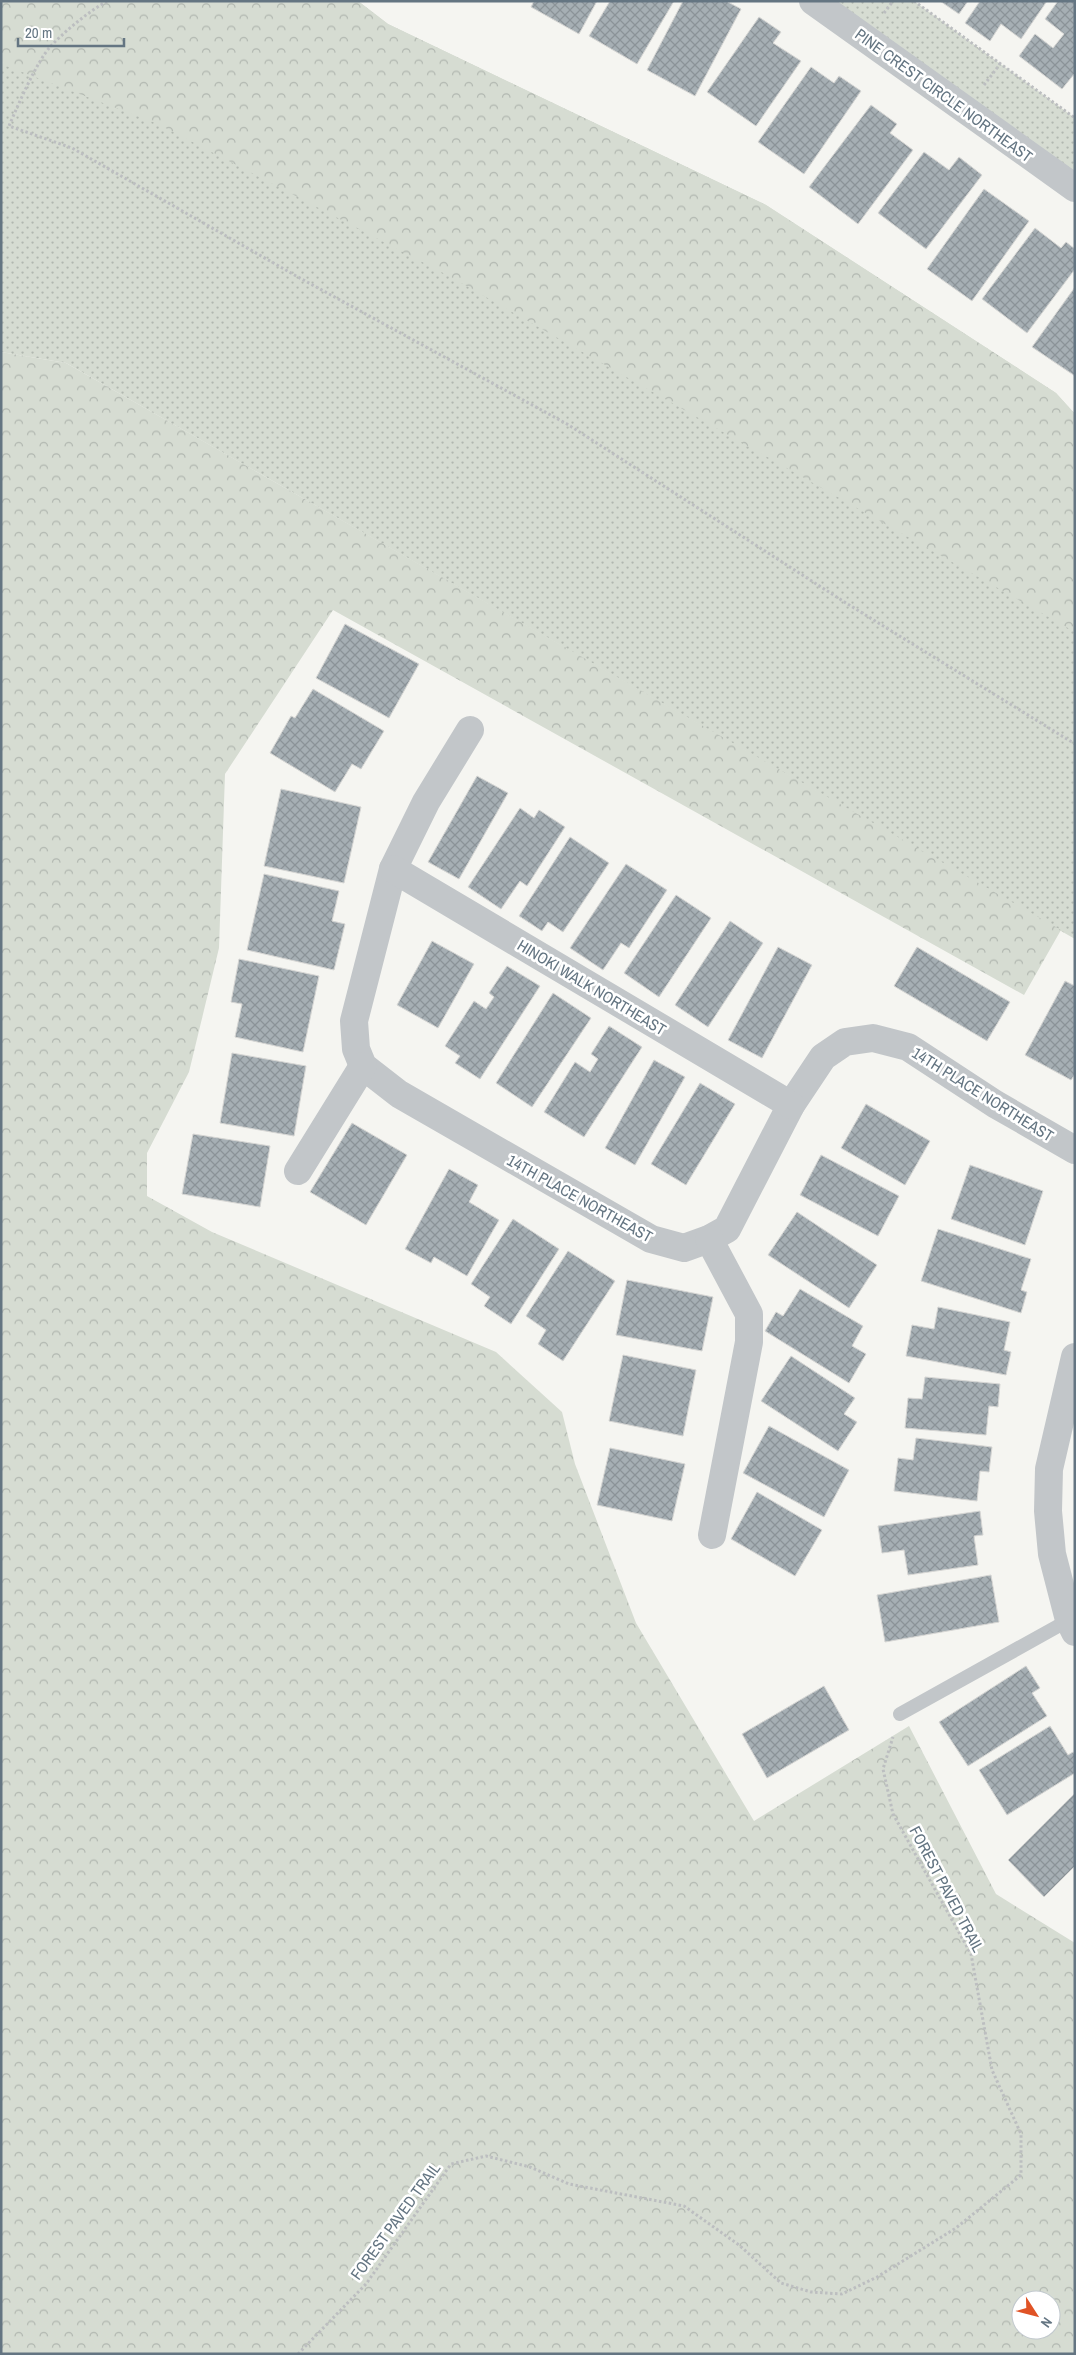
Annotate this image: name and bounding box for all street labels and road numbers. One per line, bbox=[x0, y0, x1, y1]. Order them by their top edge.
street label: PINE CREST CIRCLE NORTHEAST bbox=[851, 23, 1037, 167]
street label: HINOKI WALK NORTHEAST bbox=[514, 934, 670, 1040]
street label: 14TH PLACE NORTHEAST bbox=[908, 1041, 1058, 1147]
street label: 14TH PLACE NORTHEAST bbox=[503, 1149, 657, 1247]
street label: FOREST PAVED TRAIL bbox=[904, 1822, 990, 1957]
street label: FOREST PAVED TRAIL bbox=[345, 2157, 445, 2284]

